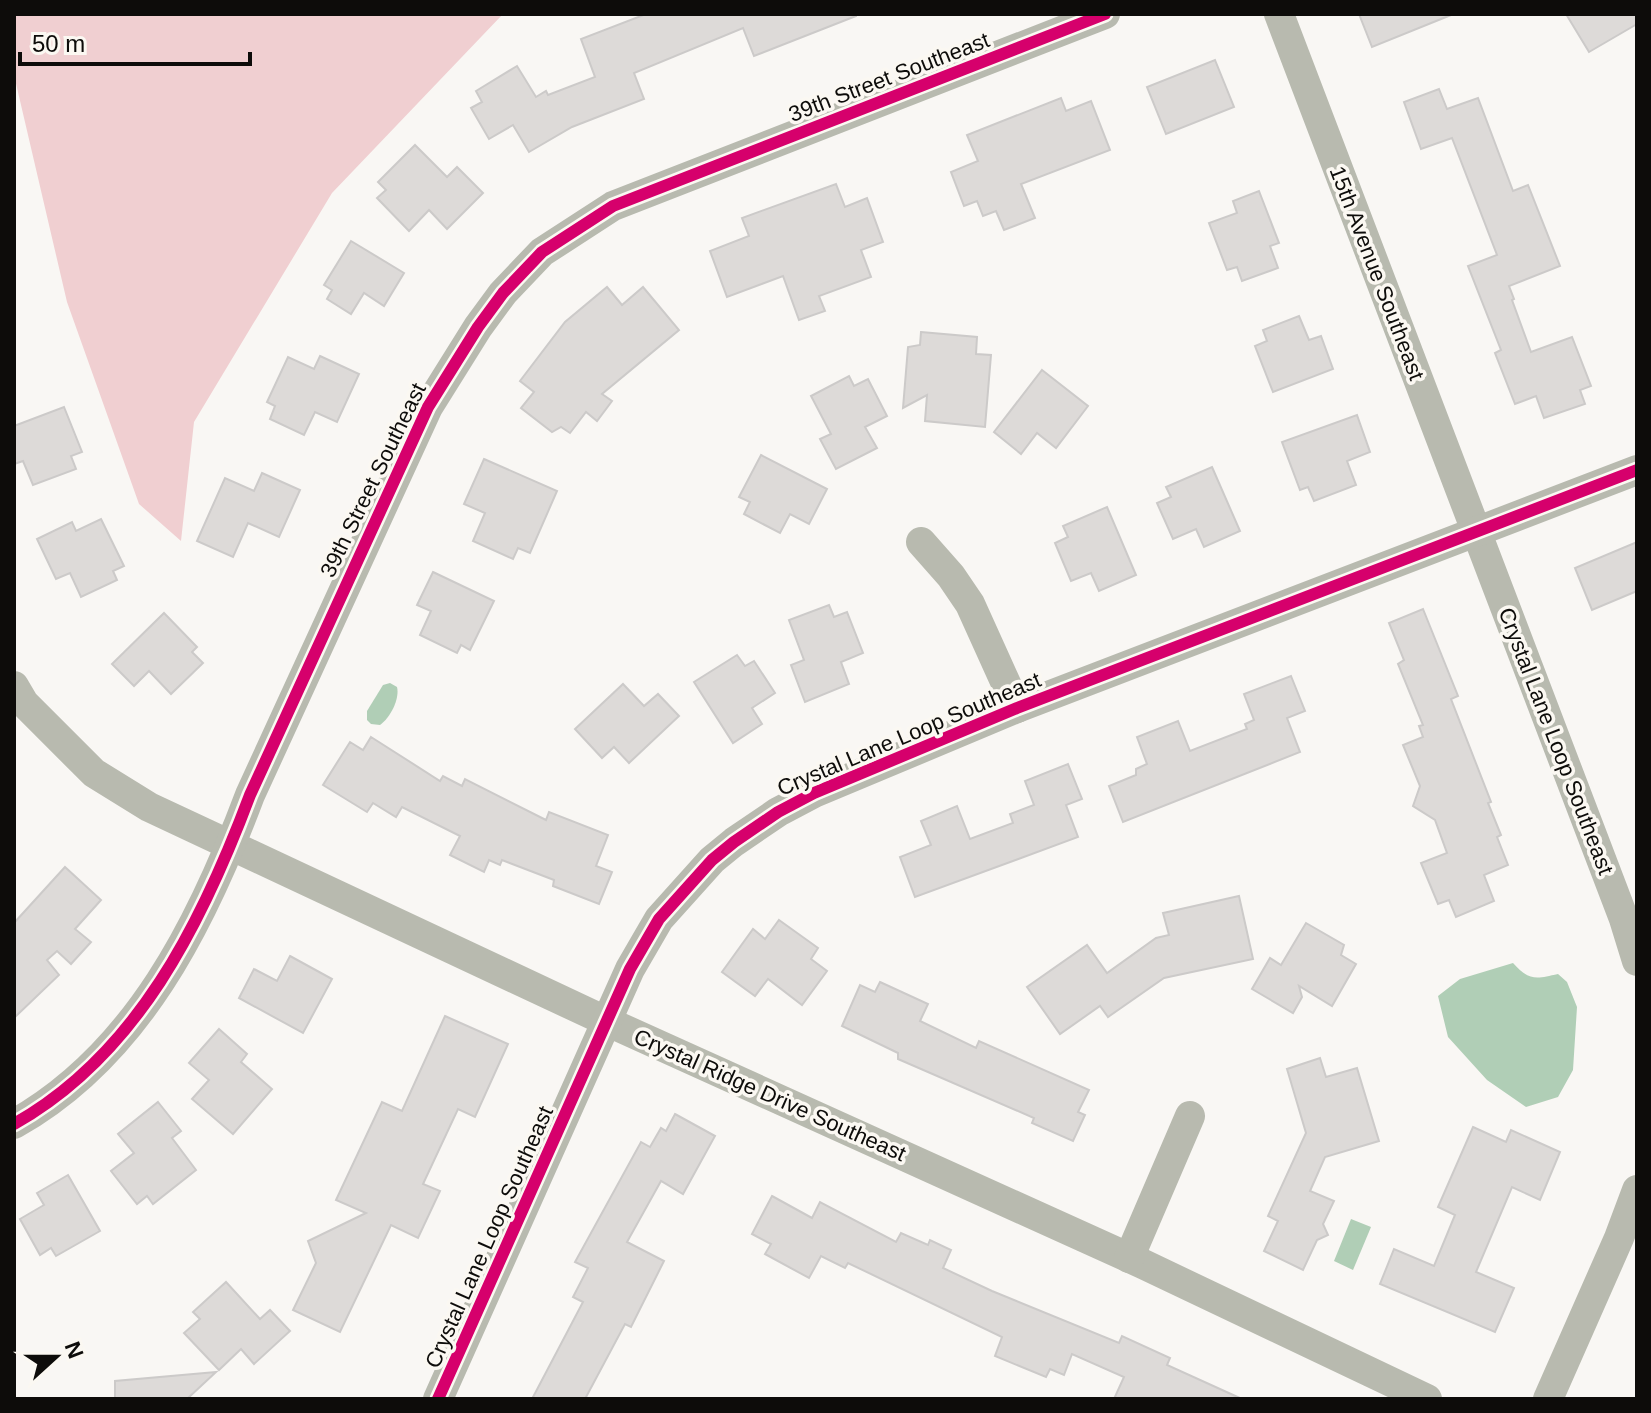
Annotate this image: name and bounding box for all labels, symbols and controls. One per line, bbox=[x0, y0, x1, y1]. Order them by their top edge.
scale bar bbox=[20, 16, 250, 66]
street label: 39th Street Southeast bbox=[785, 27, 993, 127]
text: 50 m bbox=[32, 30, 85, 57]
street label: 15th Avenue Southeast bbox=[1325, 163, 1429, 383]
street label: 39th Street Southeast bbox=[315, 379, 431, 581]
street label: Crystal Lane Loop Southeast bbox=[1493, 604, 1619, 878]
street label: Crystal Lane Loop Southeast bbox=[774, 667, 1044, 801]
street label: Crystal Ridge Drive Southeast bbox=[630, 1024, 910, 1166]
street label: Crystal Lane Loop Southeast bbox=[420, 1102, 558, 1372]
north arrow bbox=[16, 1317, 96, 1397]
text: N bbox=[60, 1338, 89, 1362]

